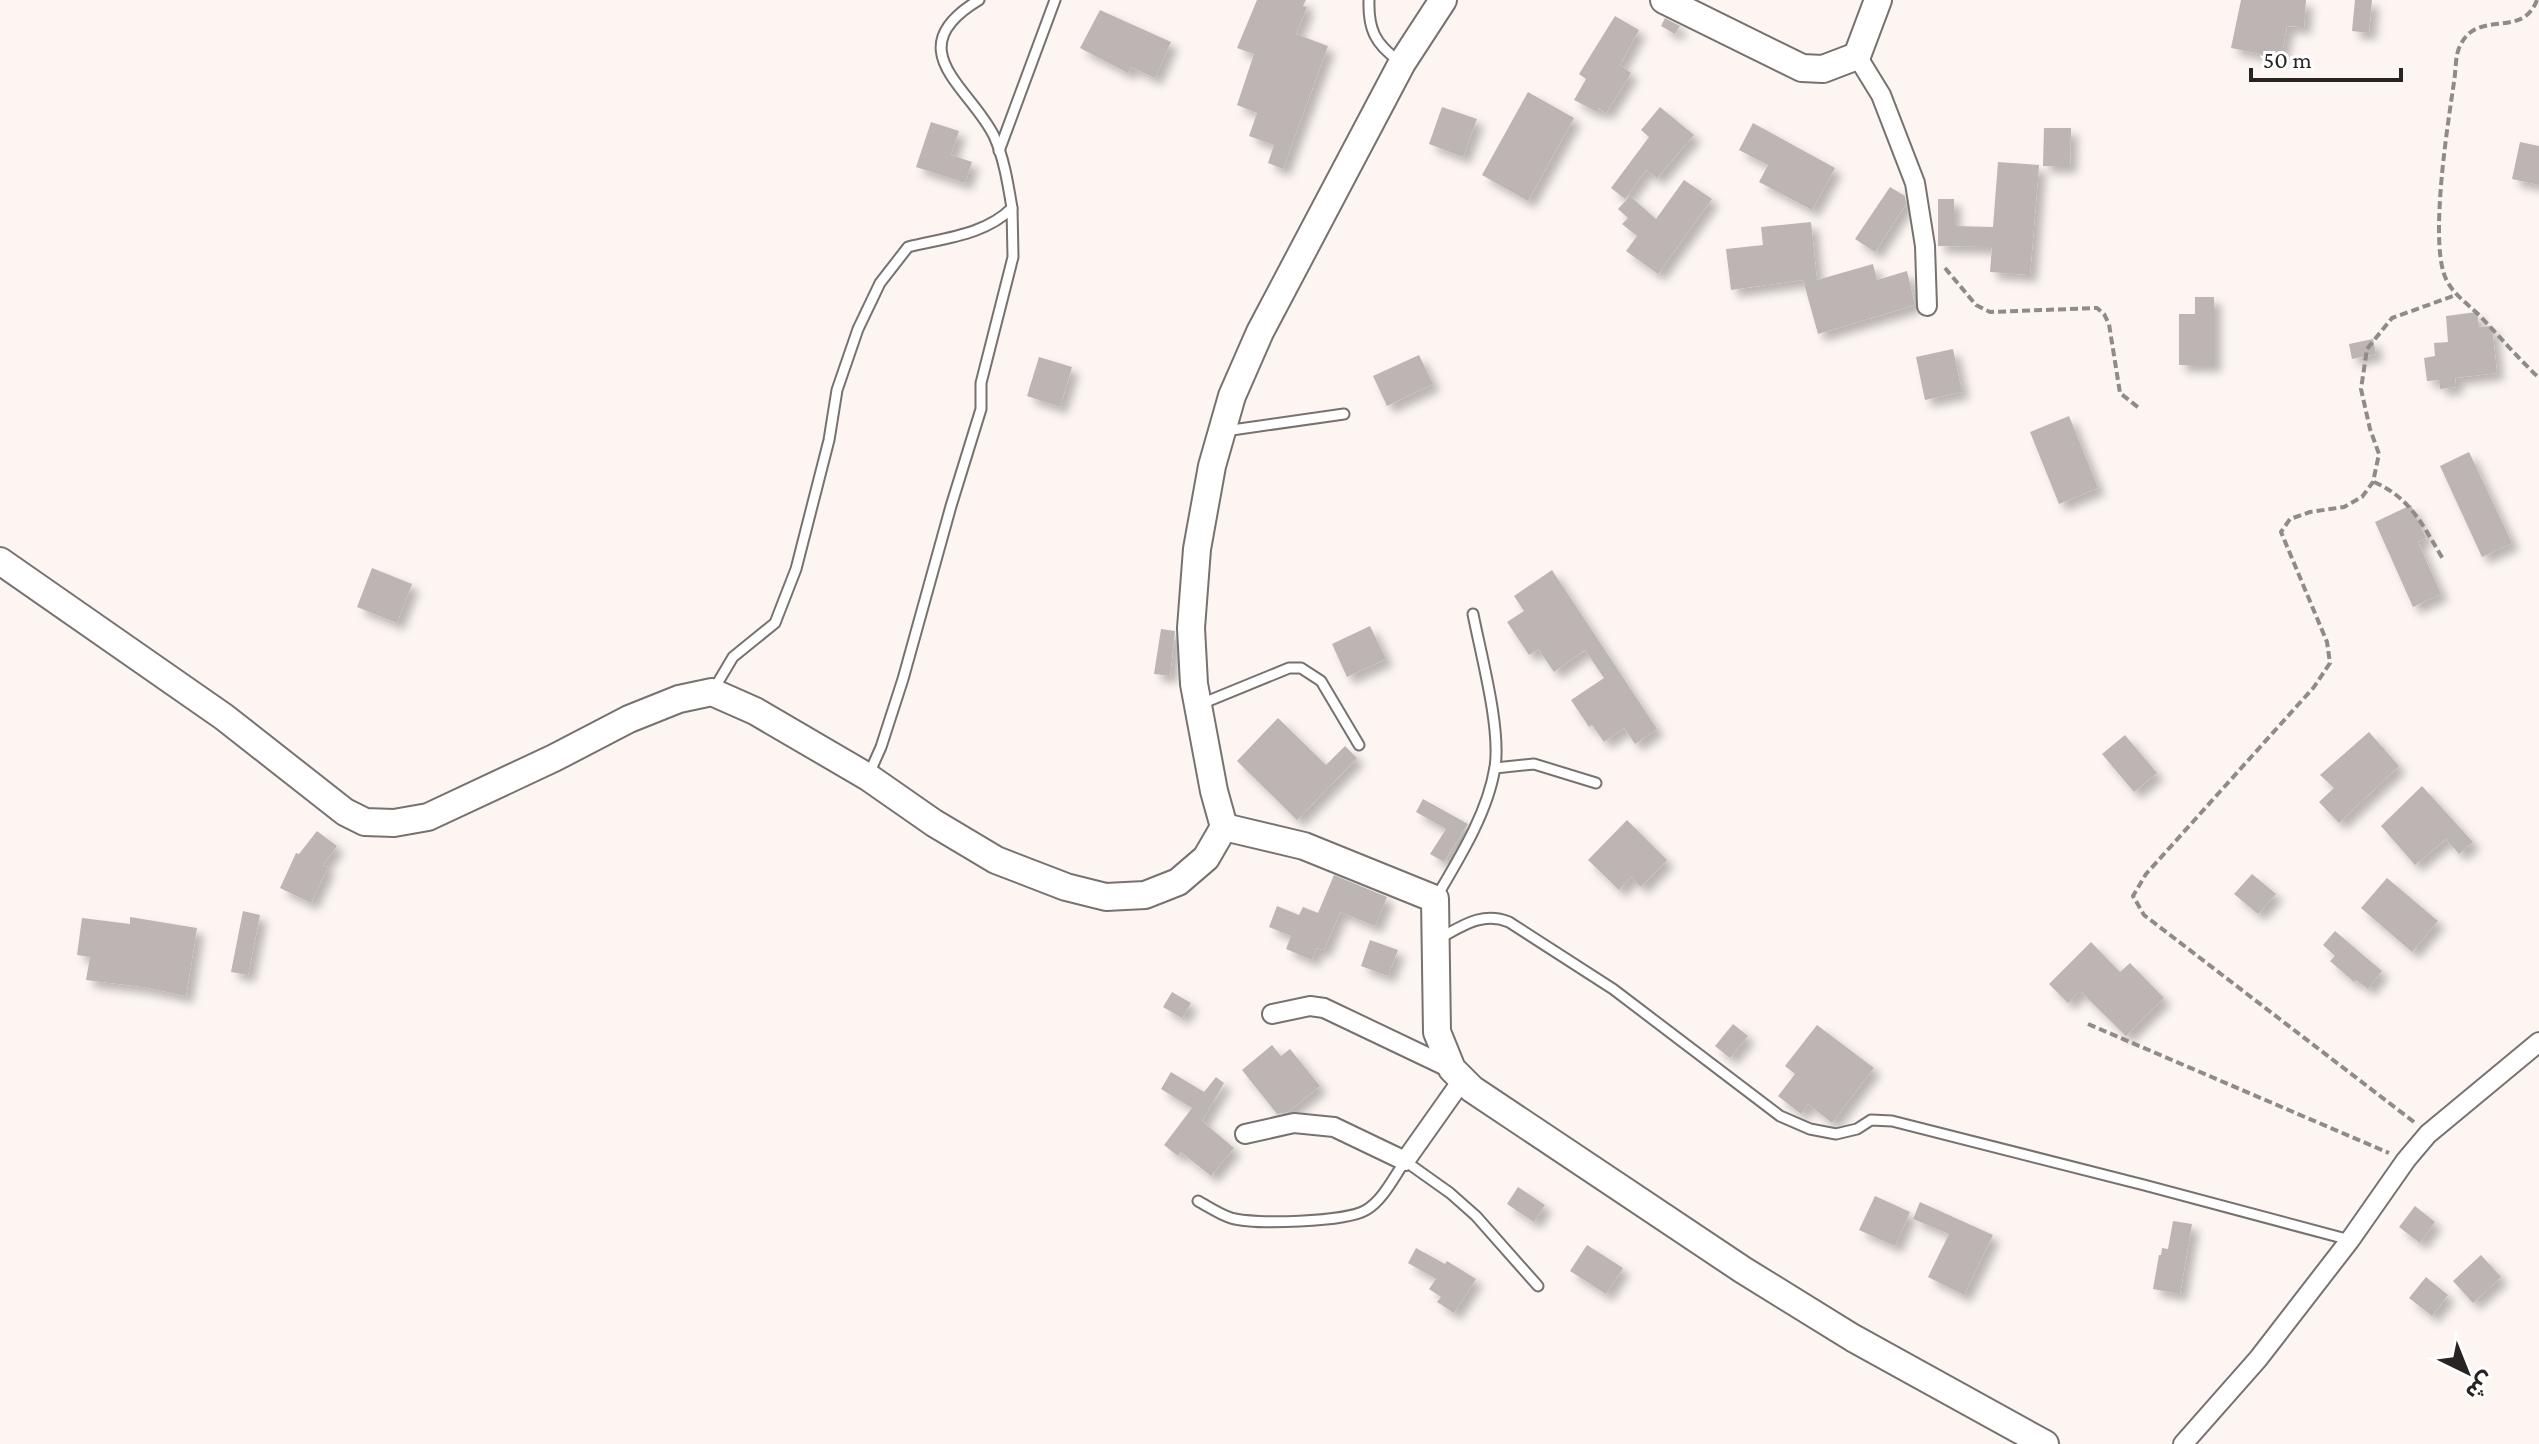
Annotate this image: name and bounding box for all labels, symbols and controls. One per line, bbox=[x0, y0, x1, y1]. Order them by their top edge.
scale bar bbox=[2251, 32, 2401, 82]
text: 50 m bbox=[2263, 46, 2312, 73]
north arrow bbox=[2427, 1332, 2507, 1412]
text: ش bbox=[2461, 1367, 2500, 1406]

